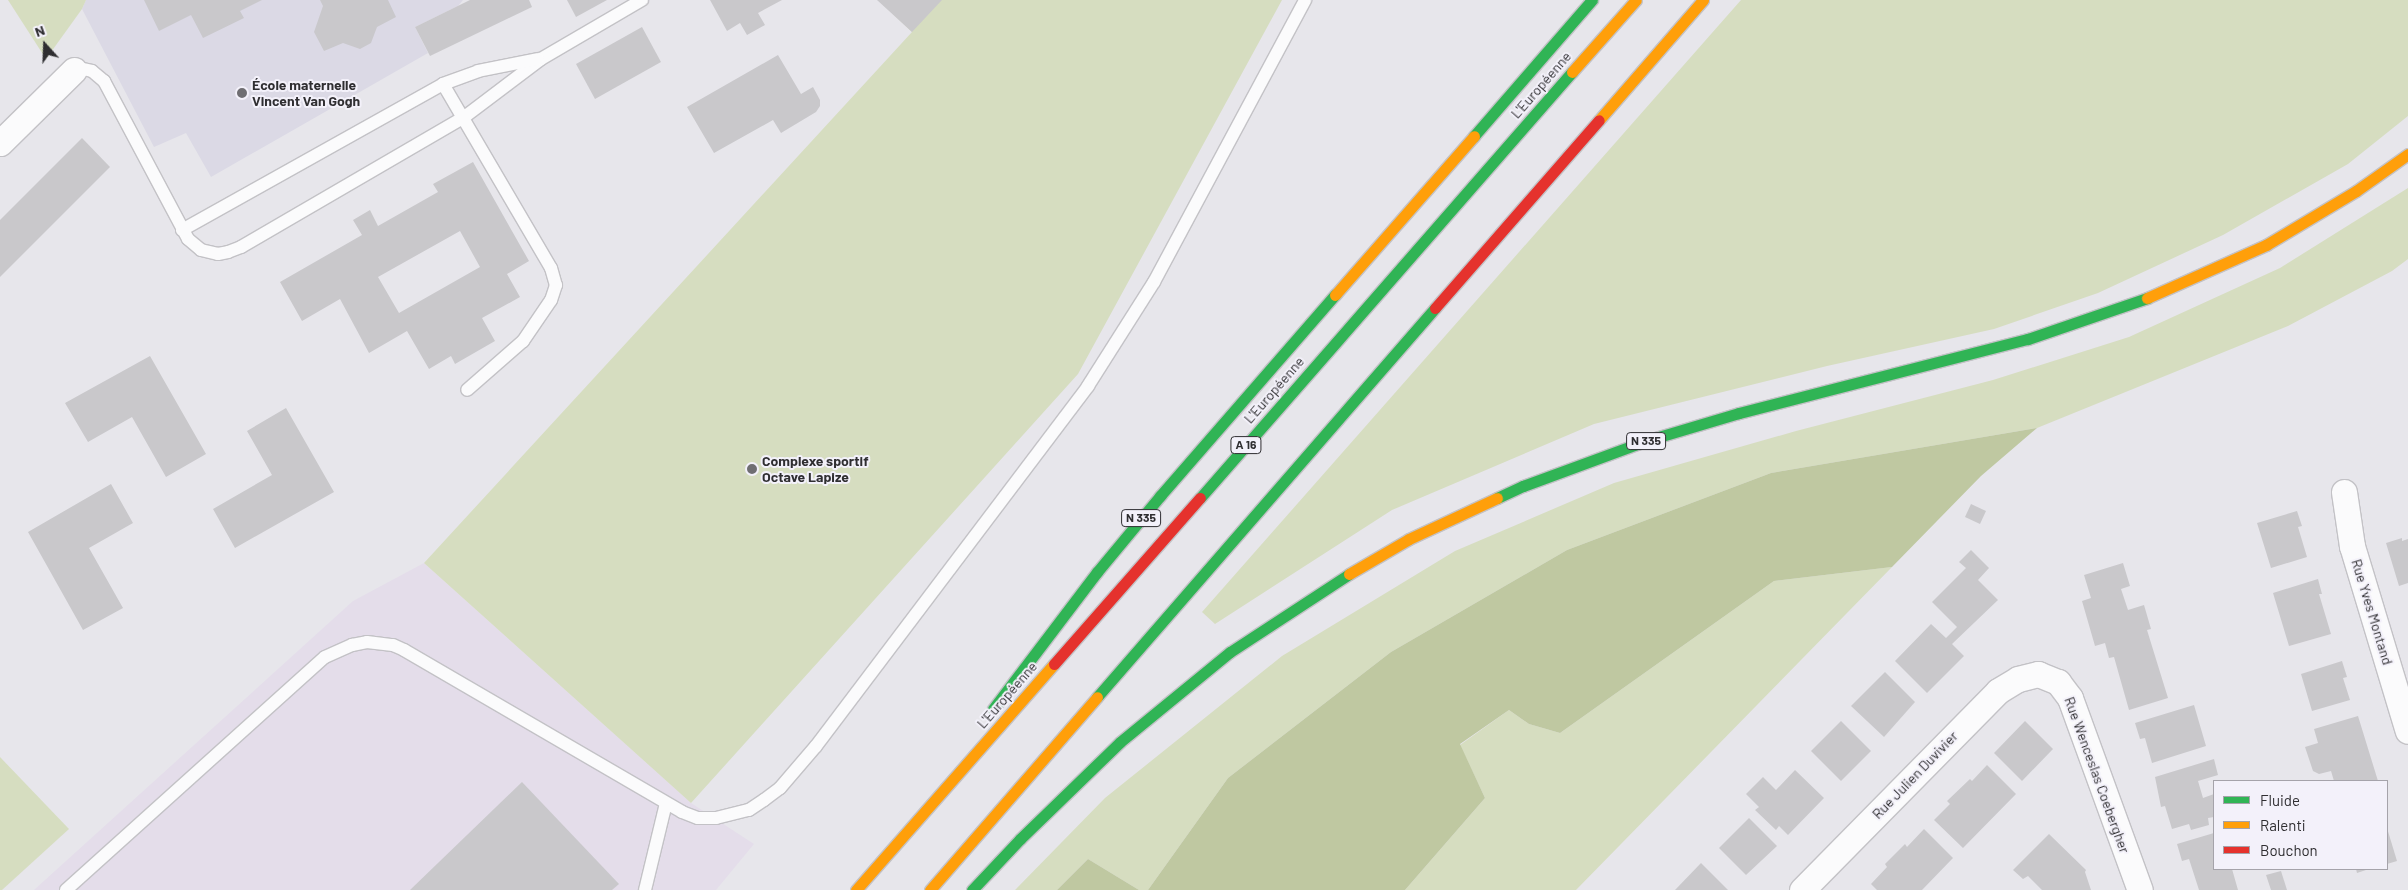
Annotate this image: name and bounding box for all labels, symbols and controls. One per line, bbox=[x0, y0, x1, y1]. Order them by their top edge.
north arrow bbox=[20, 20, 70, 70]
text: N bbox=[32, 21, 47, 40]
street label: L'Européenne bbox=[1507, 48, 1575, 122]
place label: École maternelle Vincent Van Gogh bbox=[252, 77, 360, 110]
marker: École maternelle Vincent Van Gogh bbox=[236, 87, 248, 99]
street label: L'Européenne bbox=[1240, 353, 1308, 427]
road number: N 335 bbox=[1626, 432, 1666, 451]
road number: A 16 bbox=[1230, 436, 1262, 454]
place label: Complexe sportif Octave Lapize bbox=[762, 453, 869, 486]
marker: Complexe sportif Octave Lapize bbox=[746, 463, 758, 475]
road number: N 335 bbox=[1121, 508, 1161, 528]
street label: Rue Yves Montand bbox=[2348, 557, 2396, 667]
street label: L'Européenne bbox=[973, 658, 1041, 732]
street label: Rue Wenceslas Coebergher bbox=[2061, 695, 2133, 855]
street label: Rue Julien Duvivier bbox=[1869, 728, 1961, 822]
legend bbox=[2213, 780, 2388, 870]
text: Fluide bbox=[2260, 791, 2300, 809]
text: Ralenti bbox=[2260, 816, 2306, 834]
text: Bouchon bbox=[2260, 841, 2318, 859]

